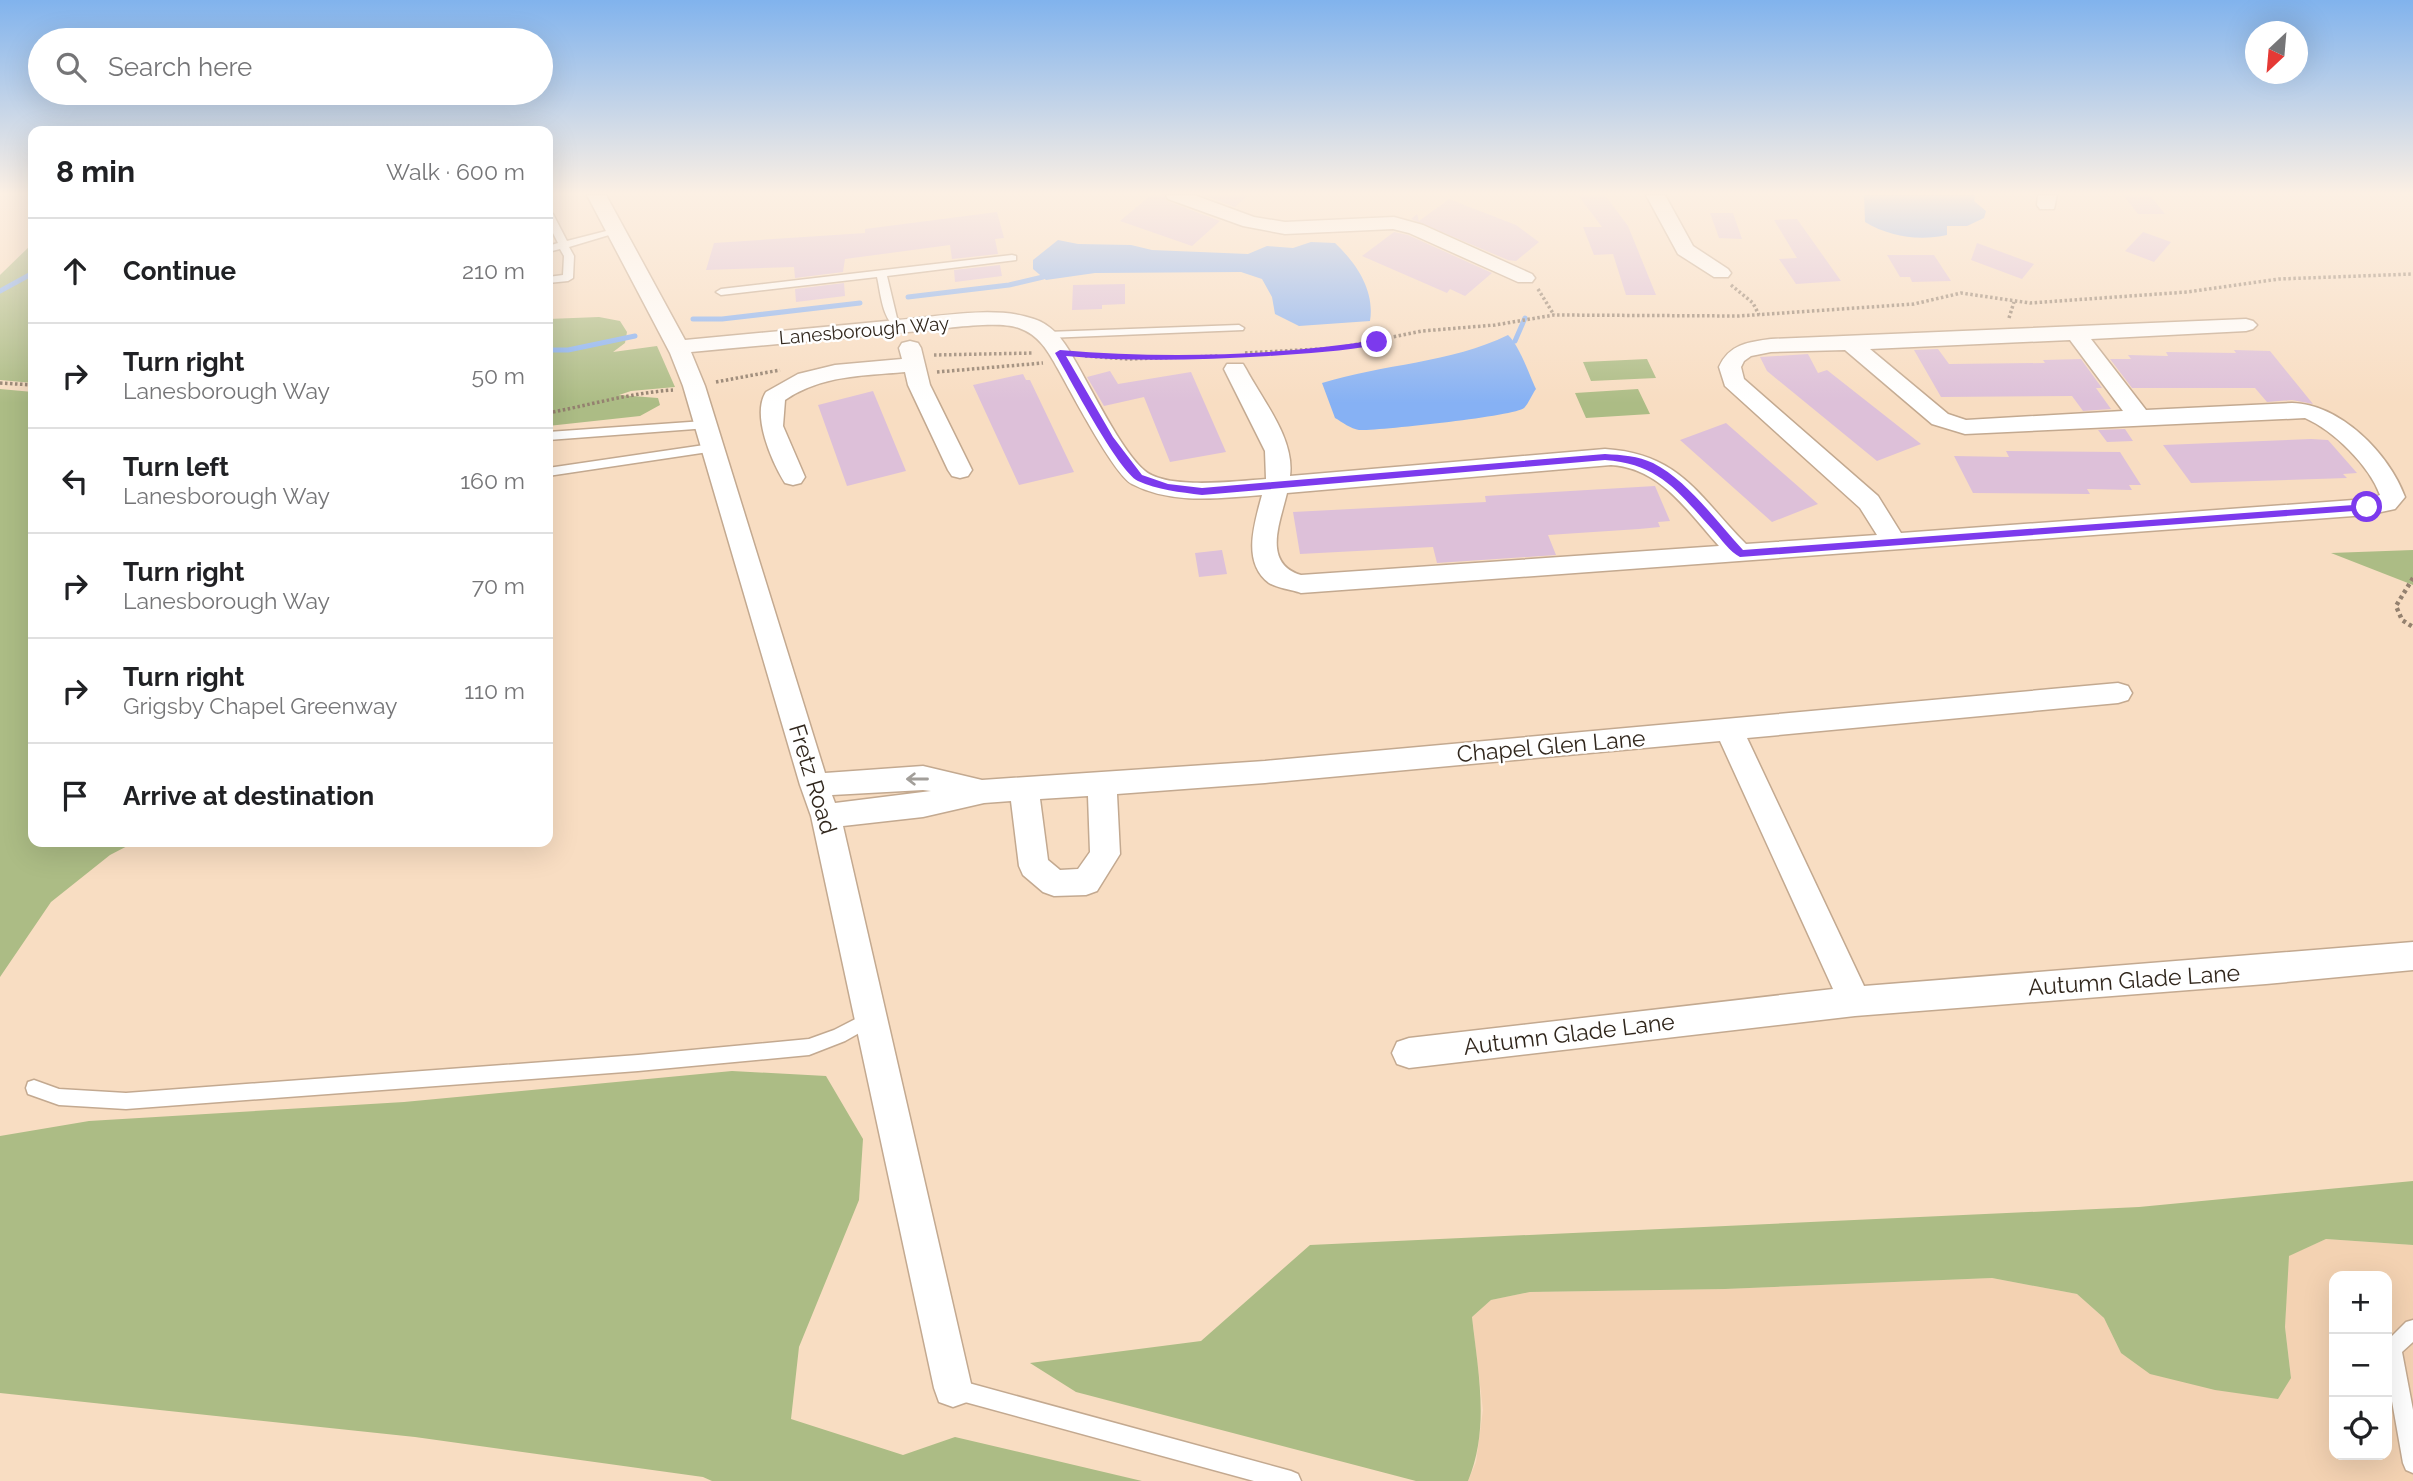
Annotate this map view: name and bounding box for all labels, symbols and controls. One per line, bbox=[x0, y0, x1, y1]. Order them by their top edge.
north arrow bbox=[2245, 21, 2308, 84]
search box bbox=[28, 28, 553, 105]
icon: search bbox=[52, 48, 90, 86]
text: Search here bbox=[108, 52, 252, 82]
text: 8 min bbox=[56, 154, 135, 189]
text: Walk · 600 m bbox=[386, 158, 525, 185]
icon: ahead bbox=[56, 252, 94, 290]
text: Continue bbox=[123, 256, 236, 286]
text: 210 m bbox=[462, 257, 525, 284]
street label: Lanesborough Way bbox=[778, 312, 950, 348]
route end bbox=[1361, 326, 1392, 357]
text: Turn right bbox=[123, 347, 244, 377]
icon: right bbox=[56, 357, 94, 395]
text: 50 m bbox=[471, 362, 525, 389]
text: Lanesborough Way bbox=[123, 377, 330, 404]
text: Turn left bbox=[123, 452, 229, 482]
icon: left bbox=[56, 462, 94, 500]
text: 160 m bbox=[460, 467, 525, 494]
text: Lanesborough Way bbox=[123, 482, 330, 509]
route start bbox=[2351, 491, 2382, 522]
text: Turn right bbox=[123, 557, 244, 587]
icon: right bbox=[56, 567, 94, 605]
text: 70 m bbox=[472, 572, 525, 599]
text: Lanesborough Way bbox=[123, 587, 330, 614]
text: Turn right bbox=[123, 662, 244, 692]
icon: right bbox=[56, 672, 94, 710]
text: 110 m bbox=[464, 677, 525, 704]
text: Grigsby Chapel Greenway bbox=[123, 692, 398, 719]
street label: Fretz Road bbox=[784, 720, 843, 837]
street label: Chapel Glen Lane bbox=[1456, 724, 1646, 767]
one-way arrow bbox=[906, 772, 929, 786]
icon: arrive bbox=[56, 777, 94, 815]
text: Arrive at destination bbox=[123, 781, 374, 811]
street label: Autumn Glade Lane bbox=[2027, 959, 2241, 1000]
street label: Autumn Glade Lane bbox=[1462, 1007, 1676, 1060]
map controls bbox=[2329, 1271, 2392, 1460]
button: + bbox=[2329, 1271, 2392, 1334]
button: − bbox=[2329, 1334, 2392, 1397]
button: locate bbox=[2329, 1397, 2392, 1460]

